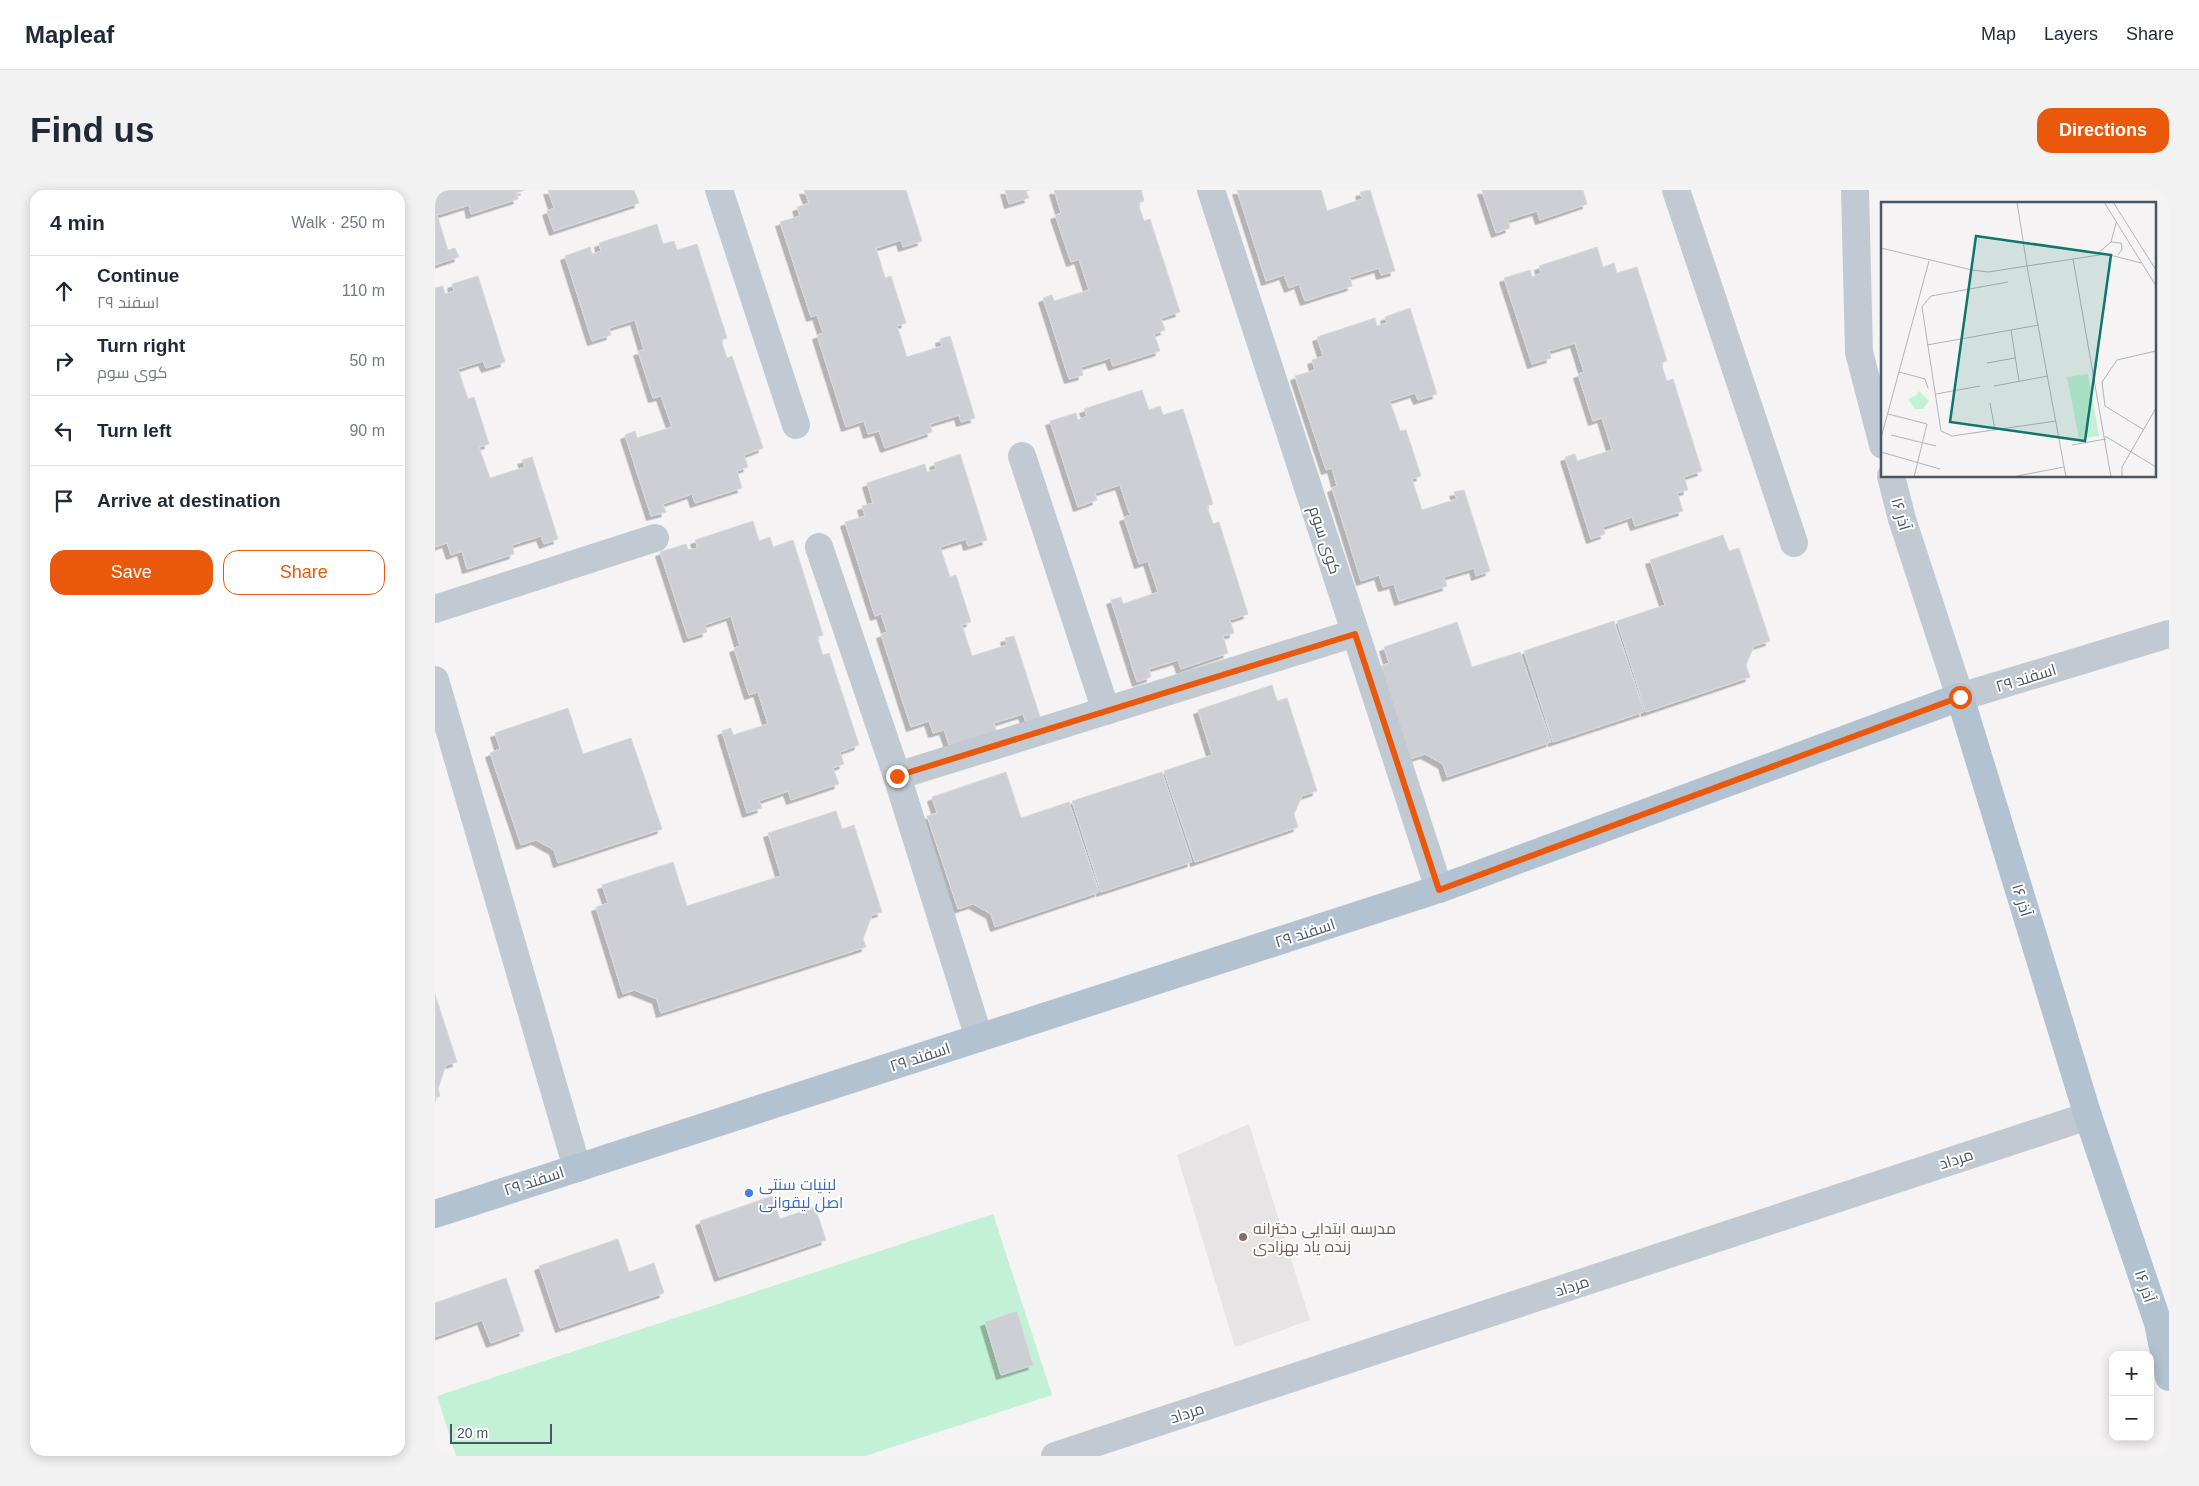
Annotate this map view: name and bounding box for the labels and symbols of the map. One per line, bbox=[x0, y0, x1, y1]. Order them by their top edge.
inset map bbox=[1881, 202, 2157, 478]
street label: ۱۶ آذر bbox=[1887, 496, 1914, 533]
street label: کوی سوم bbox=[1303, 504, 1344, 577]
street label: ۲۹ اسفند bbox=[1994, 661, 2058, 695]
route start bbox=[1949, 686, 1972, 709]
route end bbox=[886, 765, 909, 788]
street label: ۱۶ آذر bbox=[2008, 882, 2035, 919]
street label: ۲۹ اسفند bbox=[1273, 915, 1337, 951]
street label: ۲۹ اسفند bbox=[888, 1039, 952, 1075]
street label: مرداد bbox=[1937, 1146, 1976, 1173]
street label: ۲۹ اسفند bbox=[502, 1163, 566, 1199]
place label: لبنیات سنتی اصل لیقوانی bbox=[759, 1176, 843, 1213]
marker: لبنیات سنتی اصل لیقوانی bbox=[743, 1187, 755, 1199]
place label: مدرسه ابتدایی دخترانه زنده یاد بهزادی bbox=[1253, 1220, 1396, 1257]
marker: مدرسه ابتدایی دخترانه زنده یاد بهزادی bbox=[1237, 1231, 1249, 1243]
street label: ۱۶ آذر bbox=[2131, 1267, 2159, 1305]
street label: مرداد bbox=[1553, 1273, 1592, 1300]
street label: مرداد bbox=[1168, 1400, 1207, 1427]
scale bar bbox=[450, 1421, 553, 1444]

